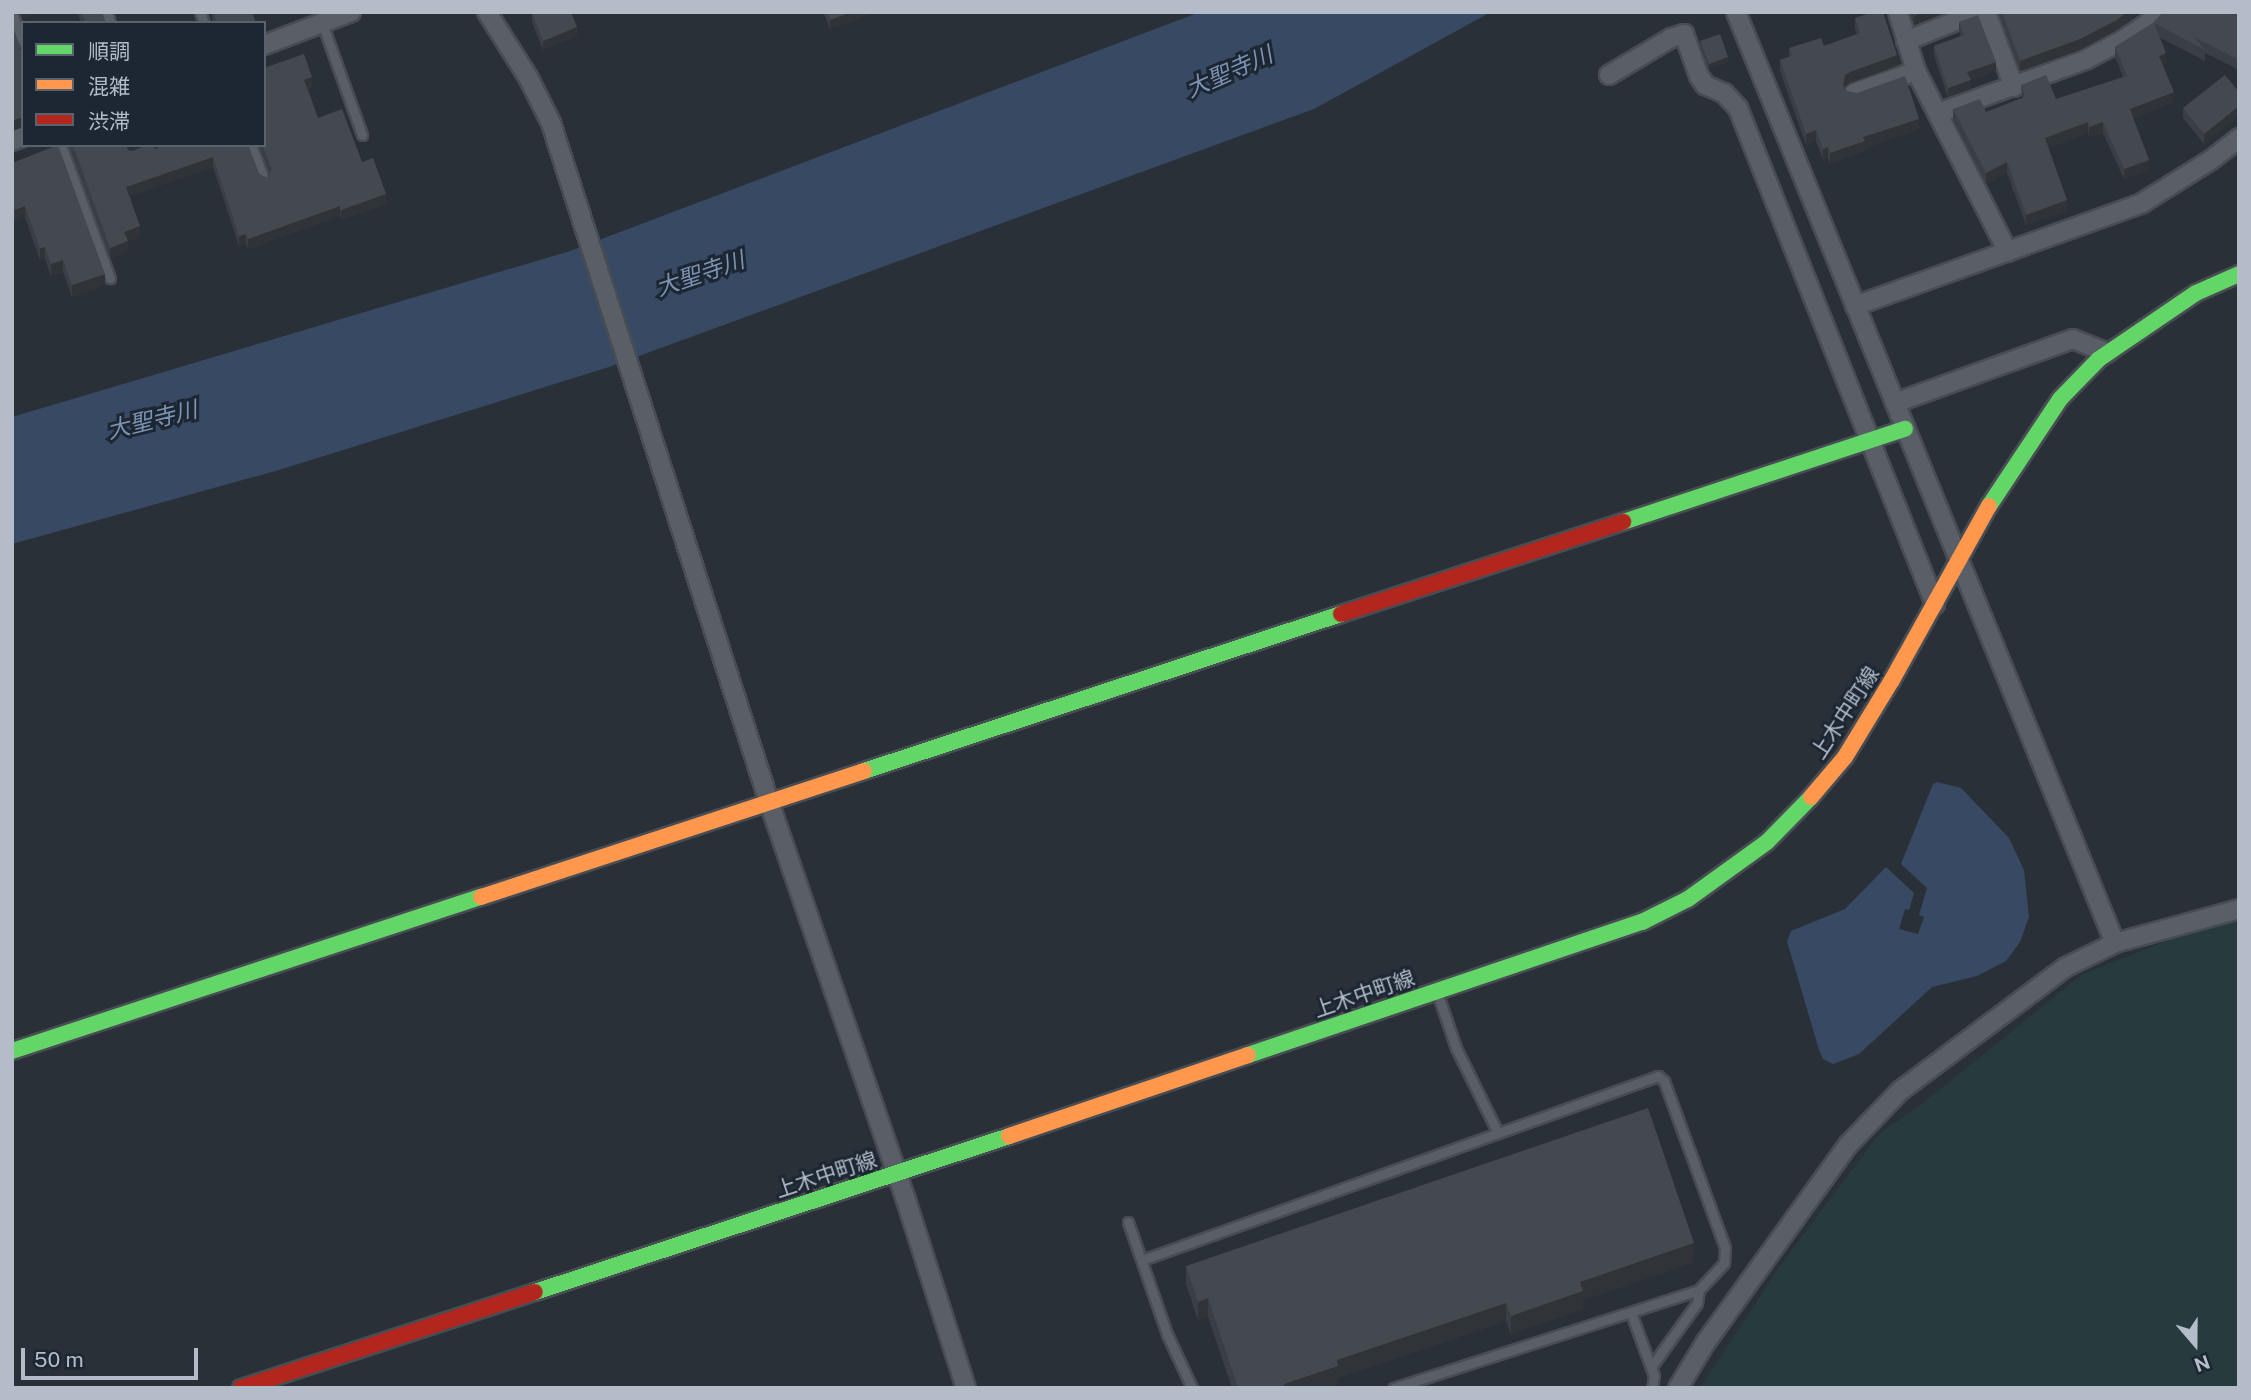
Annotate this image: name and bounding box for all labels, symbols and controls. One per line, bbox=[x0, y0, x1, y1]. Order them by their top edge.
legend bbox=[21, 21, 266, 147]
text: 順調 bbox=[88, 39, 130, 64]
water label: 大聖寺川 bbox=[1181, 41, 1277, 103]
text: 混雑 bbox=[88, 74, 130, 99]
text: 渋滞 bbox=[88, 109, 130, 134]
water label: 大聖寺川 bbox=[652, 246, 748, 302]
water label: 大聖寺川 bbox=[104, 395, 200, 445]
street label: 上木中町線 bbox=[1806, 662, 1884, 764]
street label: 上木中町線 bbox=[1310, 965, 1418, 1023]
street label: 上木中町線 bbox=[772, 1147, 880, 1203]
north arrow bbox=[2160, 1309, 2230, 1379]
scale bar bbox=[24, 1334, 201, 1378]
text: 50 m bbox=[34, 1347, 84, 1372]
text: N bbox=[2191, 1351, 2213, 1377]

